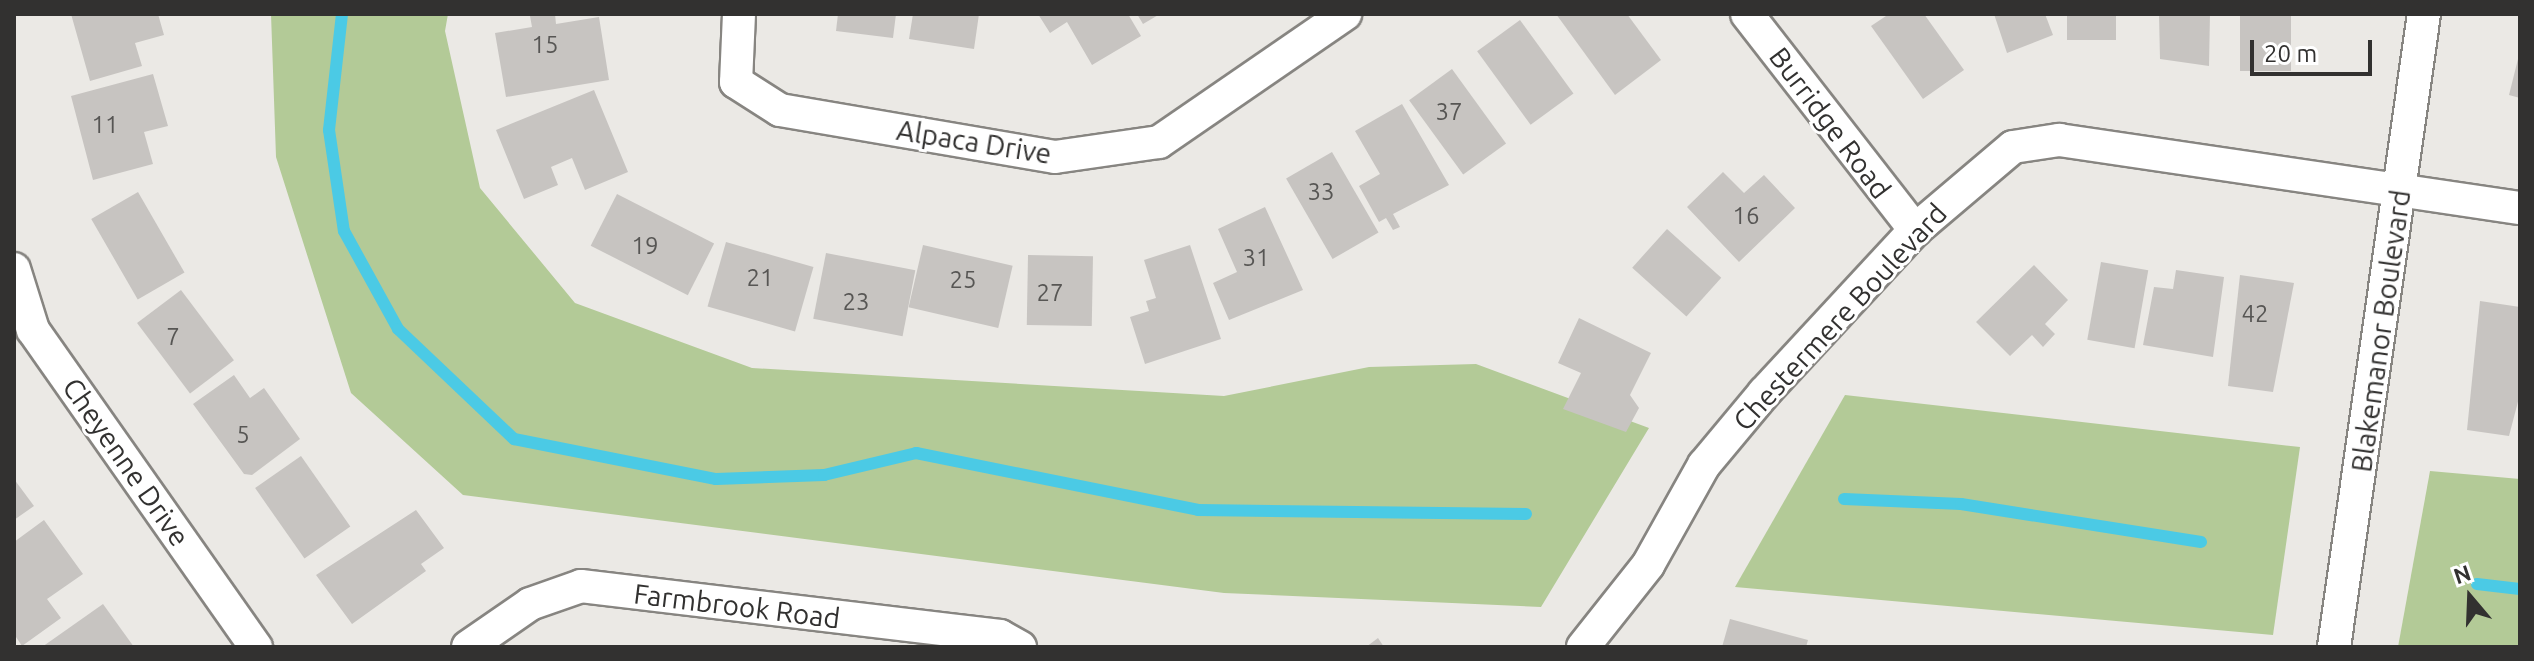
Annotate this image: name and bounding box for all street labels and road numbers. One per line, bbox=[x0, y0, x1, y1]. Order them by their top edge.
street label: Burridge Road bbox=[1762, 41, 1898, 205]
street label: Alpaca Drive bbox=[894, 113, 1054, 171]
street label: Blakemanor Boulevard bbox=[2345, 188, 2417, 474]
street label: Chestermere Boulevard bbox=[1726, 197, 1954, 437]
street label: Cheyenne Drive bbox=[56, 371, 196, 553]
street label: Farmbrook Road bbox=[632, 577, 842, 635]

